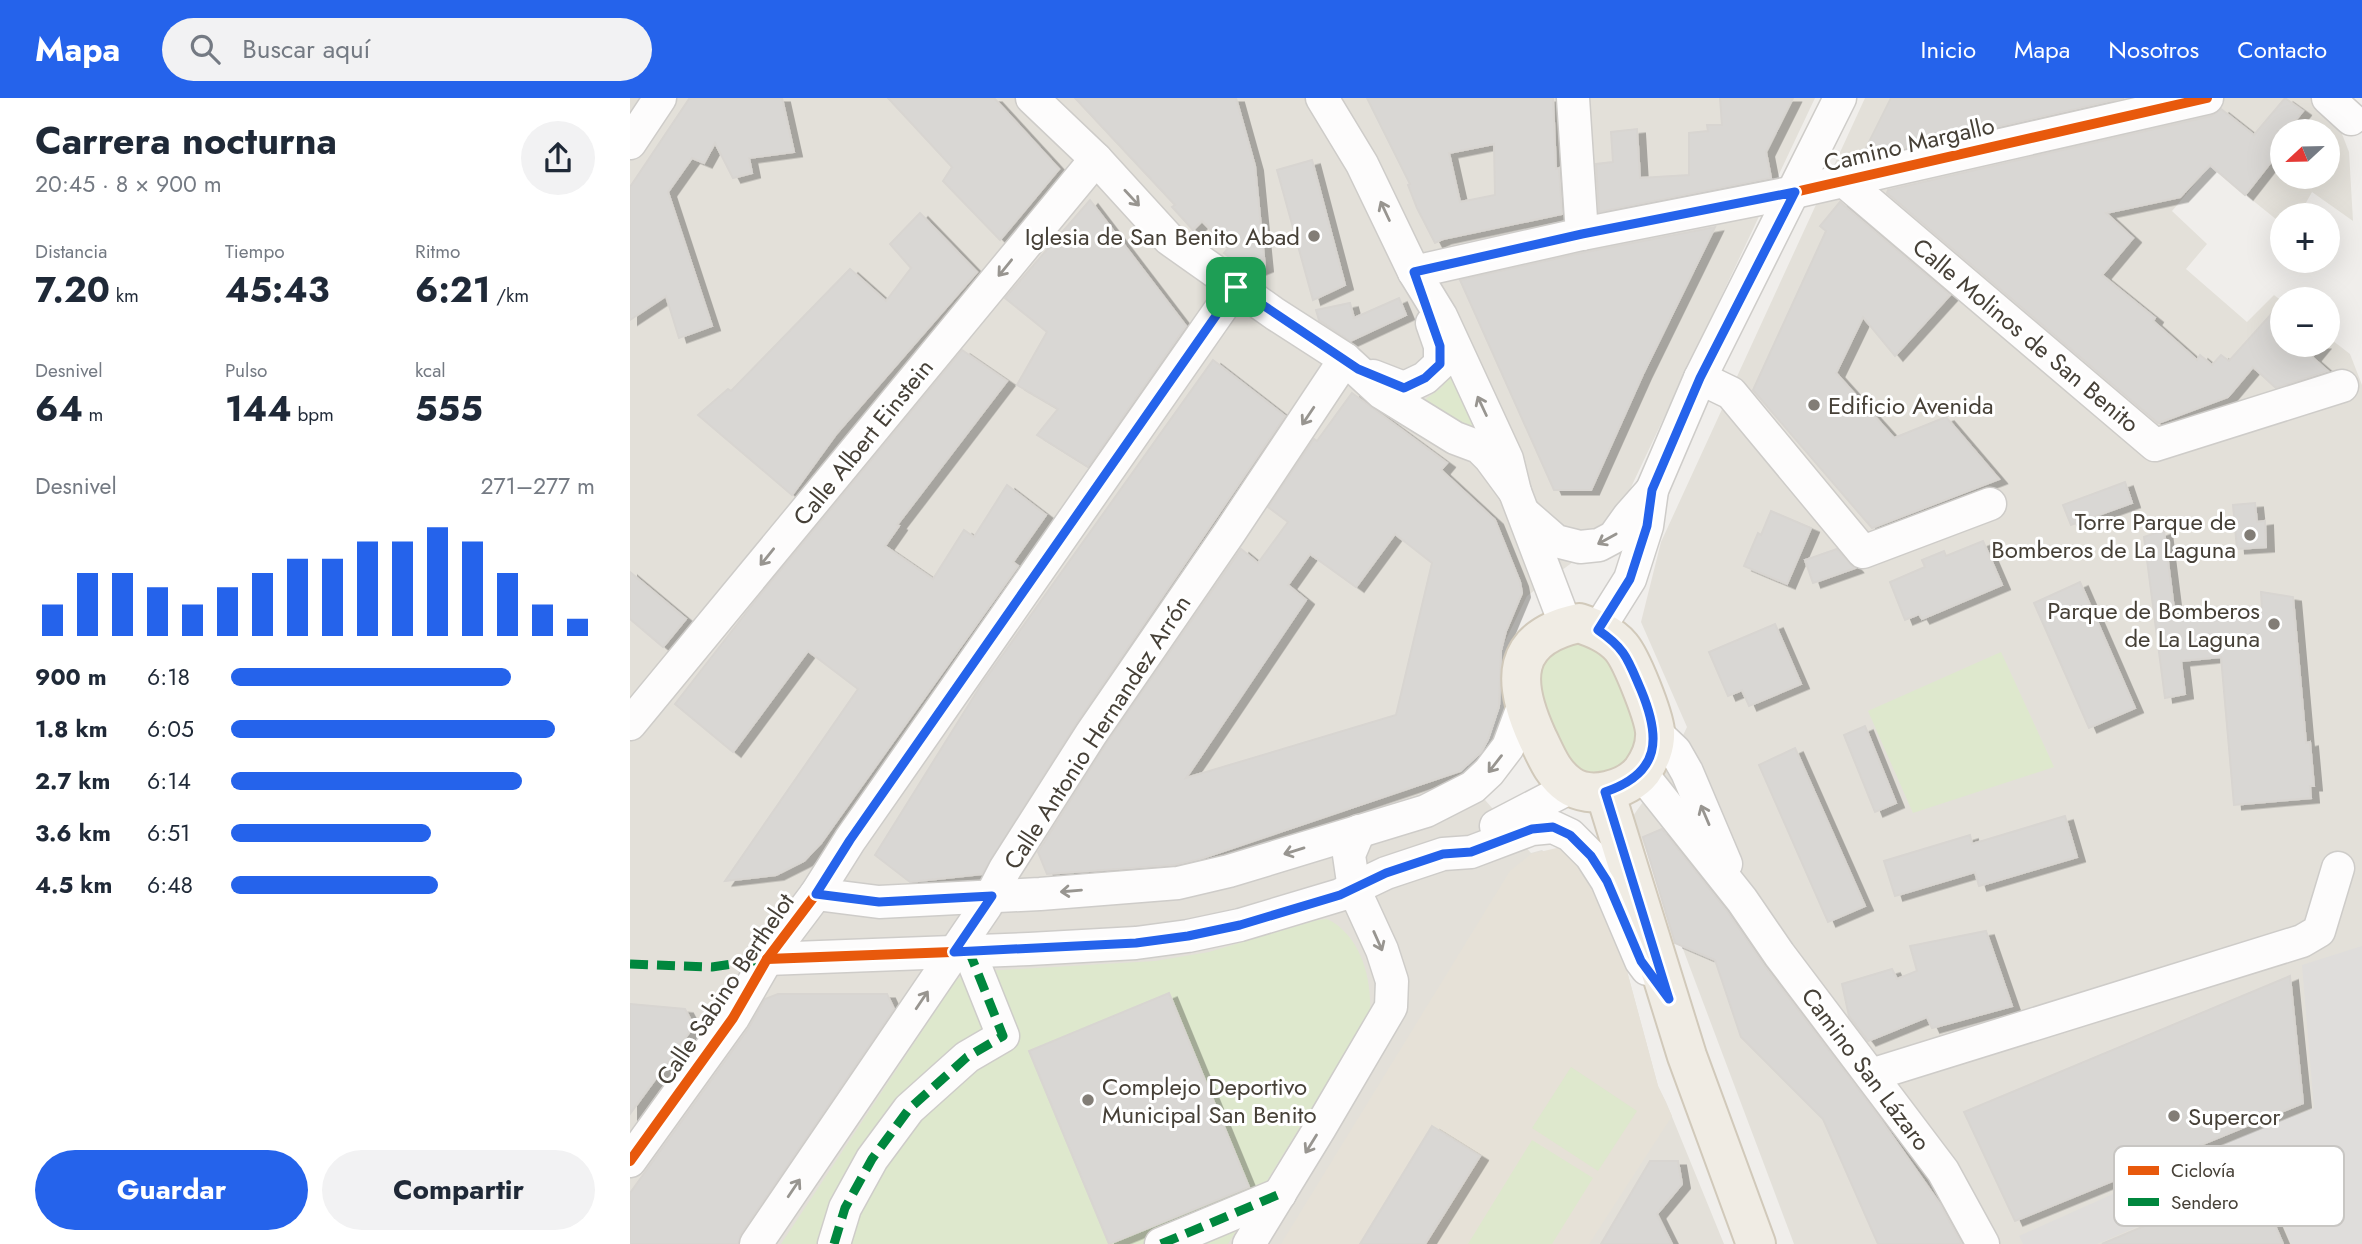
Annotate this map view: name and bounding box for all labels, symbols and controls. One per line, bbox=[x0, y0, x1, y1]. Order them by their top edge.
search box bbox=[162, 18, 652, 81]
text: Mapa bbox=[35, 26, 120, 73]
icon: search bbox=[186, 30, 224, 68]
text: Buscar aquí bbox=[242, 30, 370, 68]
text: Inicio bbox=[1921, 32, 1976, 67]
text: Mapa bbox=[2014, 32, 2070, 67]
text: Nosotros bbox=[2108, 32, 2199, 67]
text: Contacto bbox=[2237, 32, 2327, 67]
street label: Camino Margallo bbox=[1820, 107, 1998, 181]
text: Carrera nocturna bbox=[35, 113, 337, 168]
north arrow bbox=[2270, 119, 2340, 189]
map controls bbox=[2270, 119, 2340, 357]
button: share bbox=[521, 121, 595, 195]
text: 20:45 · 8 × 900 m bbox=[35, 167, 222, 201]
one-way arrow bbox=[1124, 189, 1140, 207]
one-way arrow bbox=[1377, 201, 1391, 222]
button: + bbox=[2270, 203, 2340, 273]
place label: Iglesia de San Benito Abad bbox=[1025, 219, 1300, 254]
marker: Iglesia de San Benito Abad bbox=[1306, 228, 1322, 244]
street label: Calle Molinos de San Benito bbox=[1905, 229, 2147, 441]
text: Distancia bbox=[35, 238, 107, 265]
text: Tiempo bbox=[225, 238, 285, 265]
text: Ritmo bbox=[415, 238, 460, 265]
pin bbox=[1206, 257, 1266, 317]
one-way arrow bbox=[997, 259, 1013, 277]
text: 7.20 bbox=[35, 265, 110, 315]
text: 45:43 bbox=[225, 265, 329, 315]
text: 6:21 bbox=[415, 265, 490, 315]
icon: arrive bbox=[1217, 268, 1255, 306]
text: km bbox=[110, 282, 139, 309]
text: /km bbox=[490, 282, 529, 309]
button: − bbox=[2270, 287, 2340, 357]
street label: Calle Albert Einstein bbox=[785, 351, 941, 533]
text: Desnivel bbox=[35, 357, 103, 384]
text: Pulso bbox=[225, 357, 267, 384]
text: kcal bbox=[415, 357, 446, 384]
text: 64 bbox=[35, 384, 83, 434]
text: 144 bbox=[225, 384, 292, 434]
text: 555 bbox=[415, 384, 483, 434]
place label: Edificio Avenida bbox=[1828, 388, 1994, 423]
one-way arrow bbox=[1475, 395, 1488, 417]
marker: Edificio Avenida bbox=[1806, 397, 1822, 413]
text: m bbox=[83, 401, 103, 428]
text: bpm bbox=[292, 401, 334, 428]
one-way arrow bbox=[1300, 406, 1315, 425]
text: Desnivel bbox=[35, 469, 117, 503]
text: 271–277 m bbox=[480, 469, 595, 503]
place label: Torre Parque de Bomberos de La Laguna bbox=[1991, 504, 2236, 567]
marker: Torre Parque de Bomberos de La Laguna bbox=[2242, 527, 2258, 543]
one-way arrow bbox=[1597, 533, 1618, 547]
one-way arrow bbox=[760, 548, 775, 566]
street label: Calle Antonio Hernandez Arrón bbox=[995, 588, 1199, 876]
place label: Parque de Bomberos de La Laguna bbox=[2047, 593, 2260, 656]
marker: Parque de Bomberos de La Laguna bbox=[2266, 616, 2282, 632]
text: 900 m bbox=[35, 660, 107, 694]
text: 6:18 bbox=[147, 660, 190, 694]
text: 1.8 km bbox=[35, 712, 108, 746]
text: 6:05 bbox=[147, 712, 194, 746]
one-way arrow bbox=[1487, 755, 1502, 773]
text: 2.7 km bbox=[35, 764, 110, 798]
text: 6:14 bbox=[147, 764, 191, 798]
one-way arrow bbox=[1698, 805, 1711, 826]
text: 3.6 km bbox=[35, 816, 111, 850]
text: 6:51 bbox=[147, 816, 190, 850]
one-way arrow bbox=[1283, 846, 1305, 859]
text: 4.5 km bbox=[35, 868, 112, 902]
text: 6:48 bbox=[147, 868, 193, 902]
one-way arrow bbox=[1060, 885, 1083, 898]
street label: Calle Sabino Berthelot bbox=[648, 886, 803, 1092]
one-way arrow bbox=[1372, 930, 1385, 951]
street label: Camino San Lázaro bbox=[1793, 980, 1939, 1158]
one-way arrow bbox=[915, 990, 929, 1010]
place label: Complejo Deportivo Municipal San Benito bbox=[1102, 1069, 1317, 1132]
marker: Complejo Deportivo Municipal San Benito bbox=[1080, 1092, 1096, 1108]
place label: Supercor bbox=[2188, 1099, 2281, 1134]
marker: Supercor bbox=[2166, 1108, 2182, 1124]
one-way arrow bbox=[1303, 1133, 1317, 1153]
legend bbox=[2114, 1146, 2344, 1226]
button: Guardar bbox=[35, 1150, 308, 1230]
button: Compartir bbox=[322, 1150, 595, 1230]
text: Ciclovía bbox=[2171, 1157, 2235, 1184]
one-way arrow bbox=[787, 1178, 801, 1198]
text: Sendero bbox=[2171, 1189, 2238, 1216]

